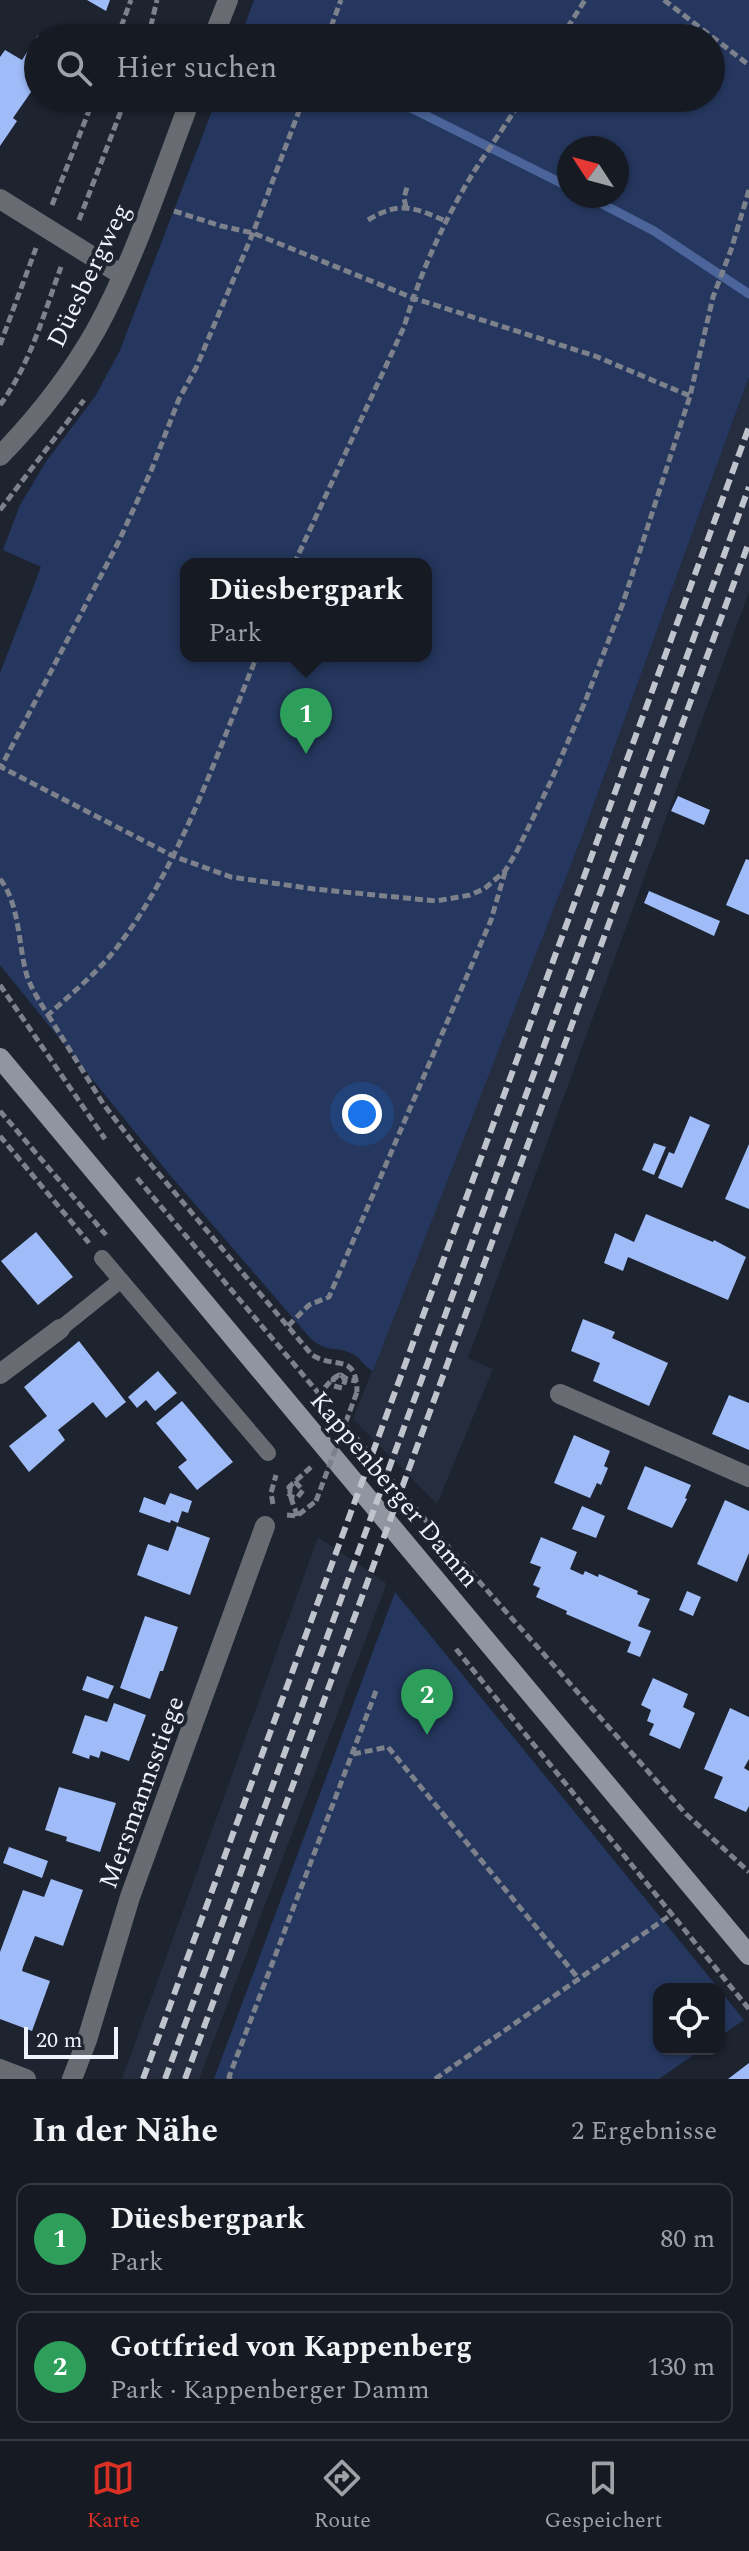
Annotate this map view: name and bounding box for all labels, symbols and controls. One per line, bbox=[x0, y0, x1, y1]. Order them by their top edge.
search box bbox=[24, 24, 725, 112]
text: Hier suchen bbox=[116, 45, 277, 91]
icon: search bbox=[52, 46, 96, 90]
north arrow bbox=[557, 136, 629, 208]
street label: Düesbergweg bbox=[37, 196, 141, 355]
popup bbox=[180, 558, 432, 662]
text: Düesbergpark bbox=[208, 567, 404, 613]
text: Park bbox=[208, 613, 262, 653]
pin: 1 bbox=[280, 688, 332, 754]
your location bbox=[342, 1094, 382, 1134]
street label: Kappenberger Damm bbox=[300, 1382, 489, 1597]
pin: 2 bbox=[401, 1669, 453, 1735]
street label: Mersmannsstiege bbox=[88, 1690, 195, 1894]
map controls bbox=[653, 1983, 725, 2055]
button: locate bbox=[653, 1983, 725, 2055]
scale bar bbox=[24, 2023, 118, 2059]
text: 20 m bbox=[36, 2024, 82, 2057]
text: In der Nähe bbox=[32, 2105, 218, 2157]
text: 2 Ergebnisse bbox=[571, 2111, 717, 2151]
text: Düesbergpark bbox=[110, 2196, 305, 2242]
text: 1 bbox=[53, 2219, 67, 2259]
text: 80 m bbox=[660, 2219, 715, 2259]
text: Park bbox=[110, 2242, 164, 2282]
text: Gottfried von Kappenberg bbox=[110, 2324, 472, 2370]
text: 2 bbox=[53, 2347, 67, 2387]
text: 130 m bbox=[647, 2347, 715, 2387]
text: Park · Kappenberger Damm bbox=[110, 2370, 430, 2410]
tab: Karte bbox=[87, 2456, 140, 2537]
tab: Route bbox=[314, 2456, 371, 2537]
tab: Gespeichert bbox=[545, 2456, 662, 2537]

